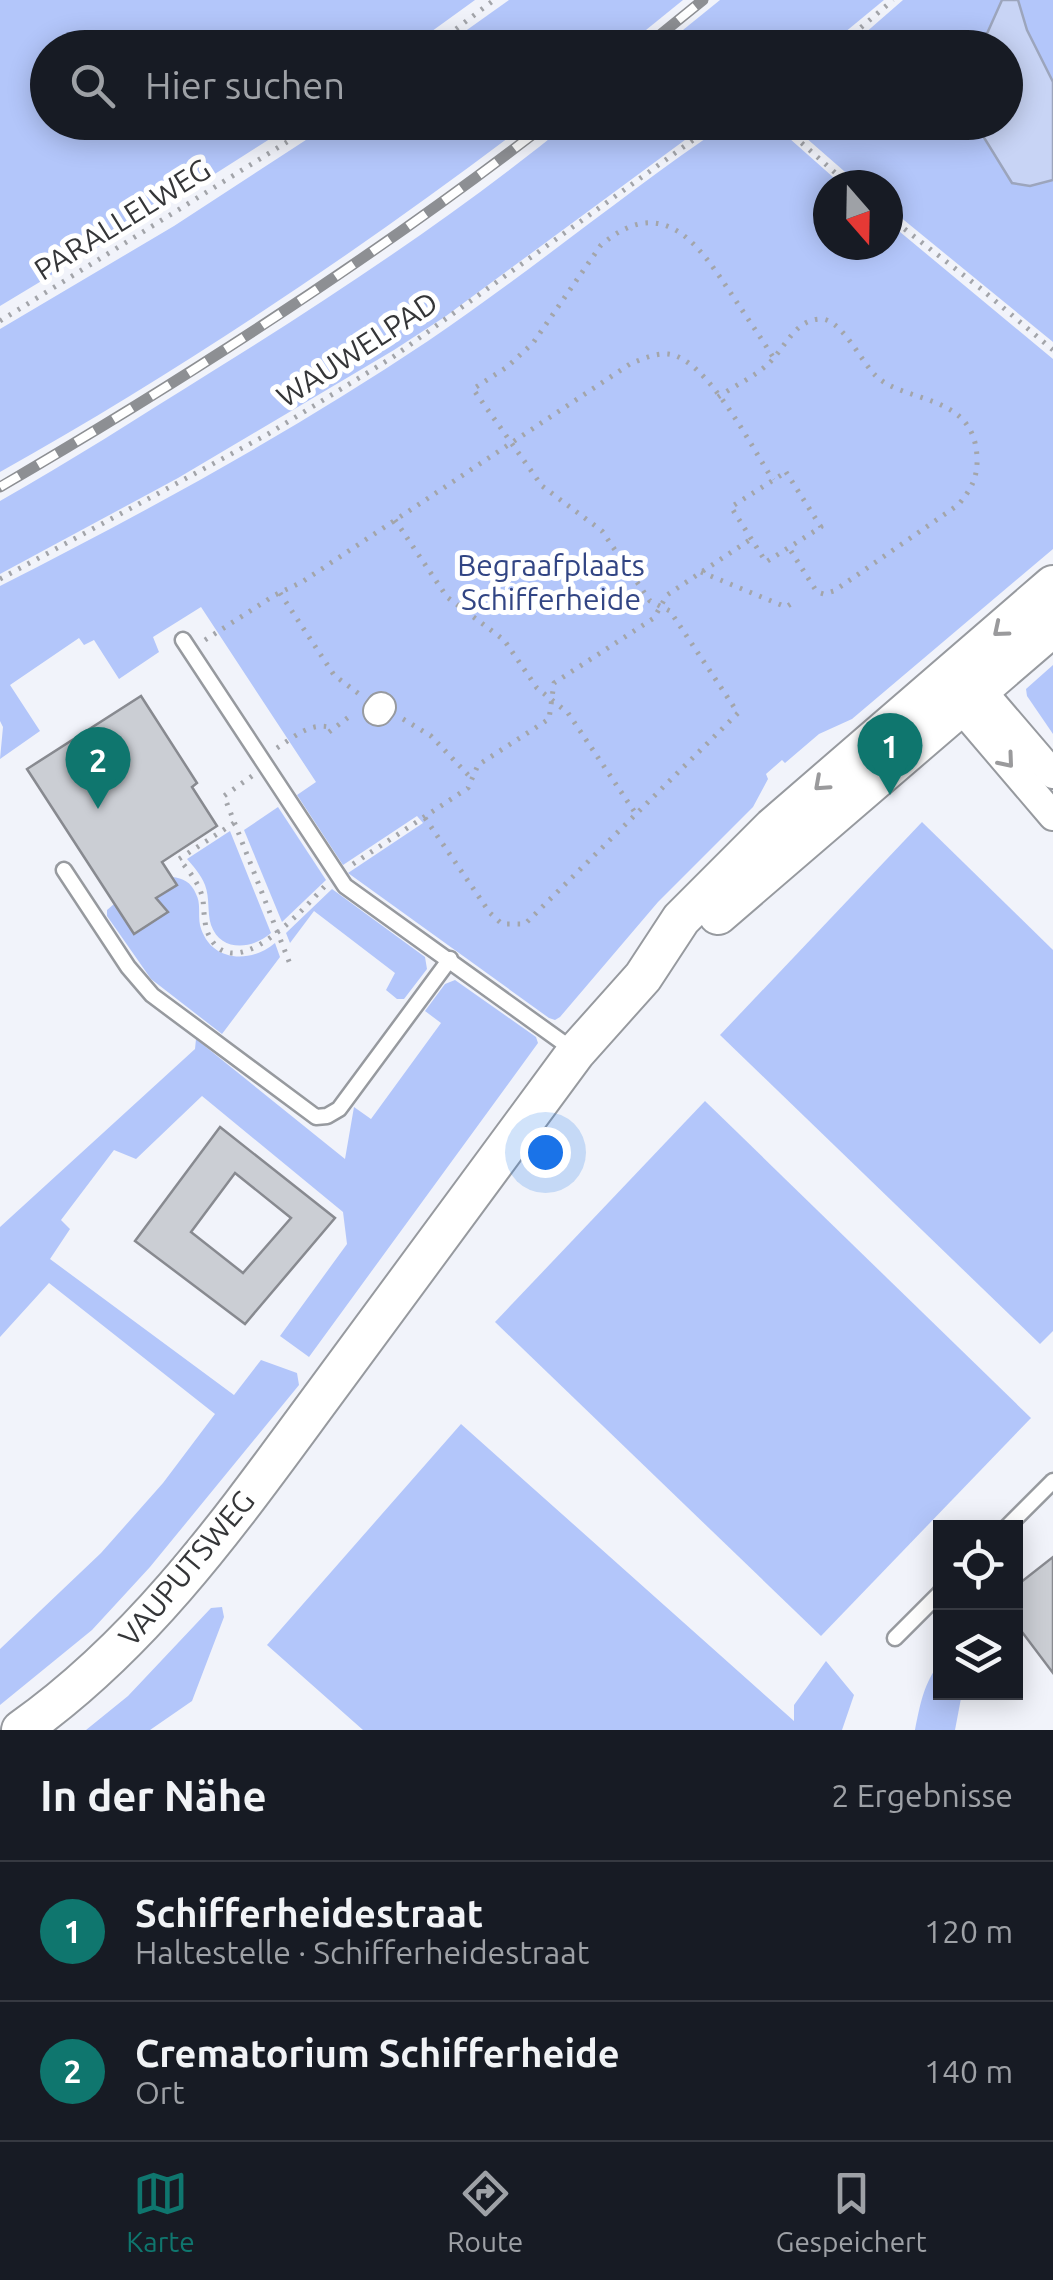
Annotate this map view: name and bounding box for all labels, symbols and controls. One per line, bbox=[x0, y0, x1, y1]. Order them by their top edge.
search box bbox=[30, 30, 1023, 140]
icon: search bbox=[65, 58, 120, 113]
text: Hier suchen bbox=[145, 64, 345, 106]
street label: PARALLELWEG bbox=[28, 151, 216, 287]
north arrow bbox=[813, 170, 903, 260]
street label: WAUWELPAD bbox=[270, 284, 444, 414]
park label: Begraafplaats Schifferheide bbox=[457, 548, 645, 616]
one-way arrow bbox=[994, 618, 1012, 636]
pin: 1 bbox=[858, 712, 922, 795]
pin: 2 bbox=[66, 726, 130, 809]
one-way arrow bbox=[995, 750, 1013, 768]
one-way arrow bbox=[814, 773, 833, 791]
your location bbox=[520, 1127, 571, 1178]
street label: VAUPUTSWEG bbox=[111, 1483, 261, 1653]
map controls bbox=[933, 1520, 1023, 1700]
button: locate bbox=[933, 1520, 1023, 1610]
button: layers bbox=[933, 1610, 1023, 1700]
text: In der Nähe bbox=[40, 1772, 267, 1819]
text: 2 Ergebnisse bbox=[831, 1777, 1013, 1813]
text: Schifferheidestraat bbox=[135, 1892, 483, 1934]
text: 1 bbox=[63, 1913, 82, 1949]
text: 120 m bbox=[924, 1913, 1013, 1949]
text: Haltestelle · Schifferheidestraat bbox=[135, 1934, 589, 1970]
text: Crematorium Schifferheide bbox=[135, 2032, 620, 2074]
text: 2 bbox=[63, 2053, 82, 2089]
text: 140 m bbox=[924, 2053, 1013, 2089]
text: Ort bbox=[135, 2074, 185, 2110]
tab: Karte bbox=[126, 2166, 195, 2257]
tab: Route bbox=[447, 2166, 523, 2257]
tab: Gespeichert bbox=[776, 2166, 927, 2257]

